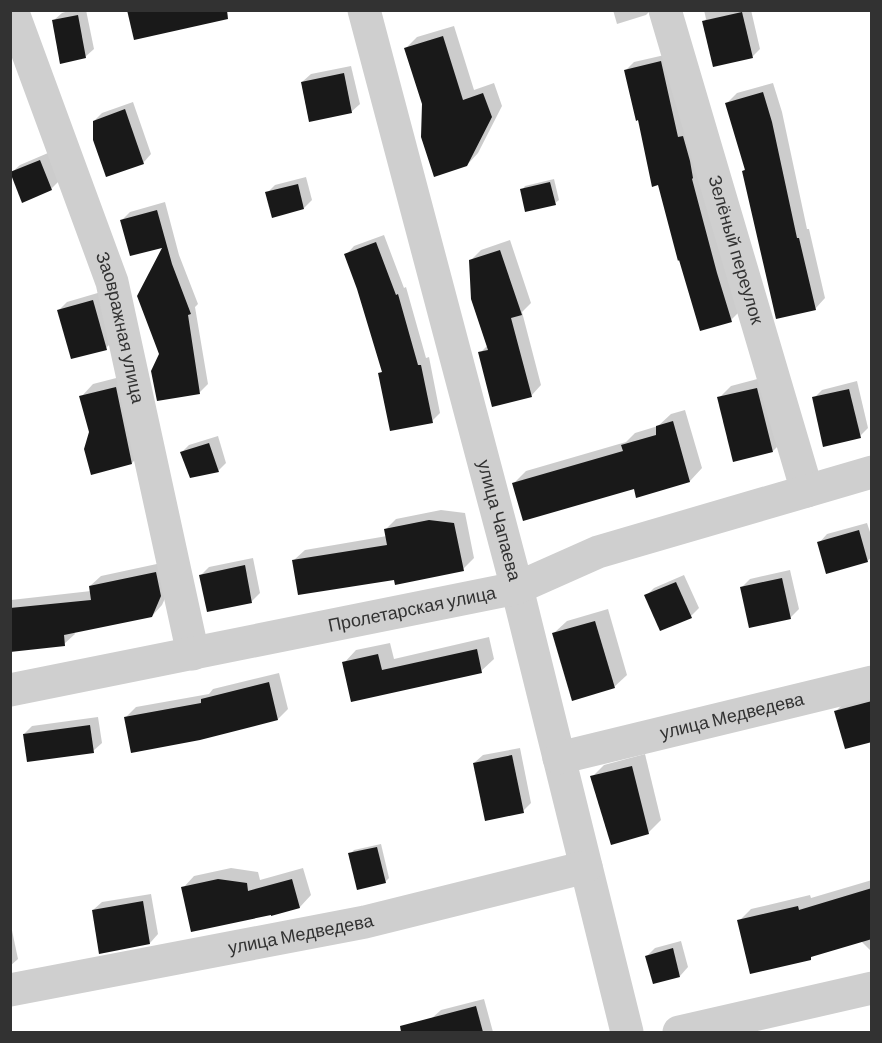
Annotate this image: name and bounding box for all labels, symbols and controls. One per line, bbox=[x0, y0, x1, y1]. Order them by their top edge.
street label: Зелёный переулок bbox=[704, 172, 769, 327]
street label: Заовражная улица bbox=[92, 248, 150, 406]
street label: улица Чапаева bbox=[474, 457, 527, 584]
street label: Пролетарская улица bbox=[326, 580, 499, 636]
street label: улица Медведева bbox=[658, 687, 807, 743]
street label: улица Медведева bbox=[226, 908, 376, 958]

